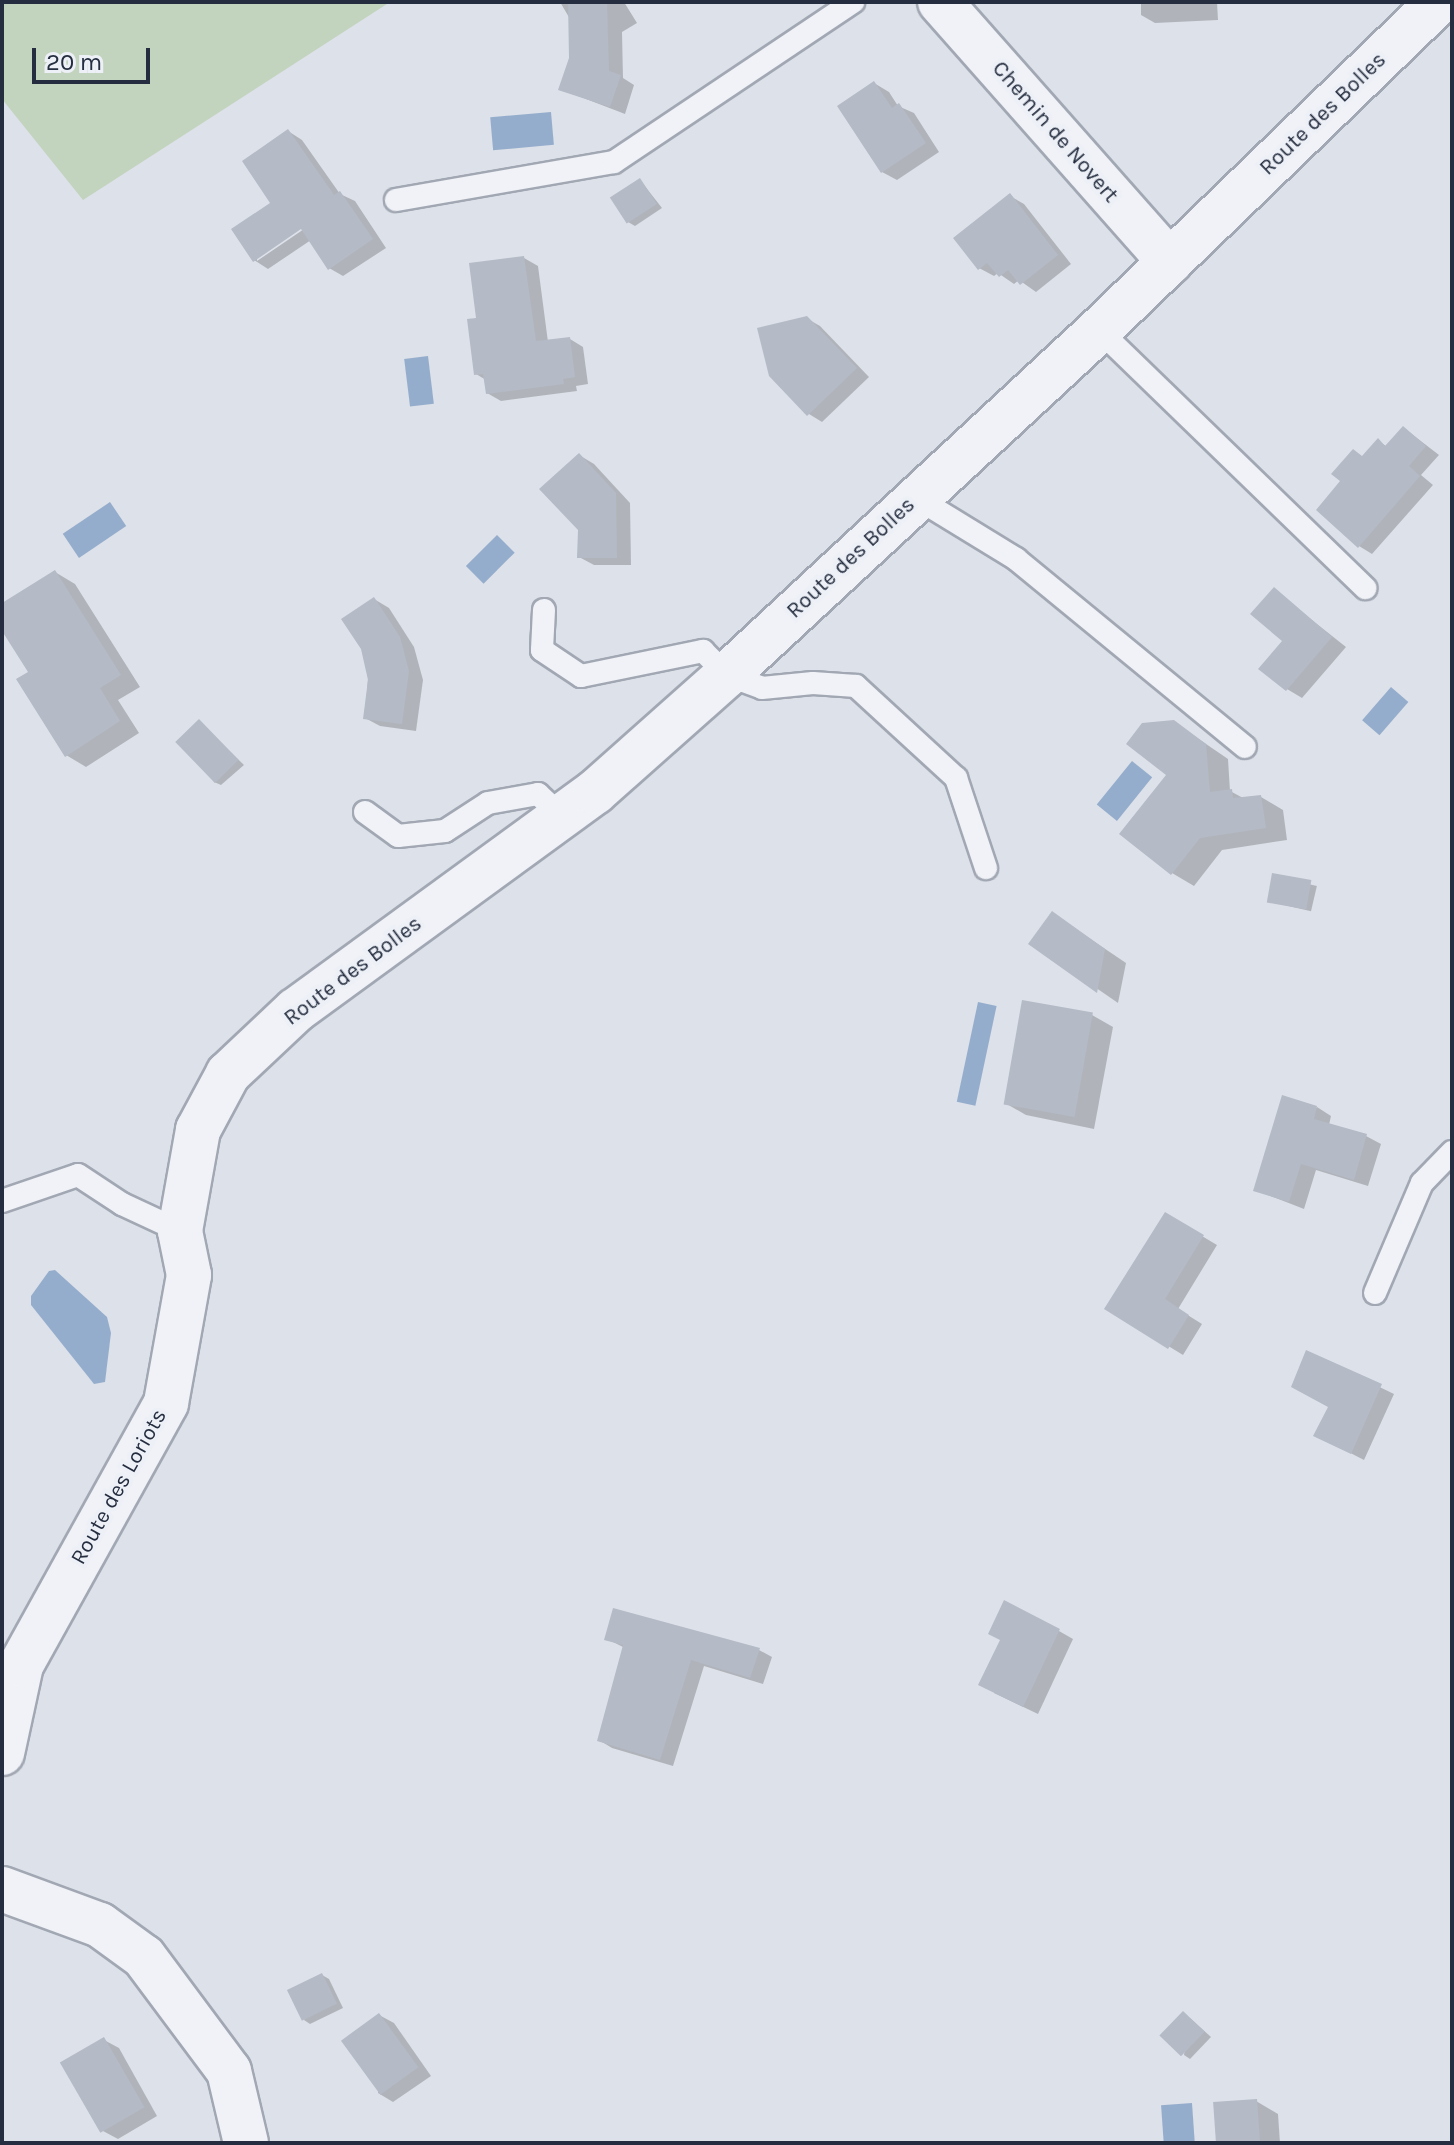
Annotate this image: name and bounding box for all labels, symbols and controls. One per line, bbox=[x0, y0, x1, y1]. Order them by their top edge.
scale bar bbox=[36, 32, 154, 82]
street label: Route des Bolles bbox=[1254, 47, 1392, 181]
text: 20 m bbox=[46, 48, 102, 76]
street label: Chemin de Novert bbox=[986, 56, 1124, 208]
street label: Route des Bolles bbox=[781, 492, 921, 624]
street label: Route des Bolles bbox=[279, 911, 427, 1031]
street label: Route des Loriots bbox=[65, 1405, 173, 1569]

